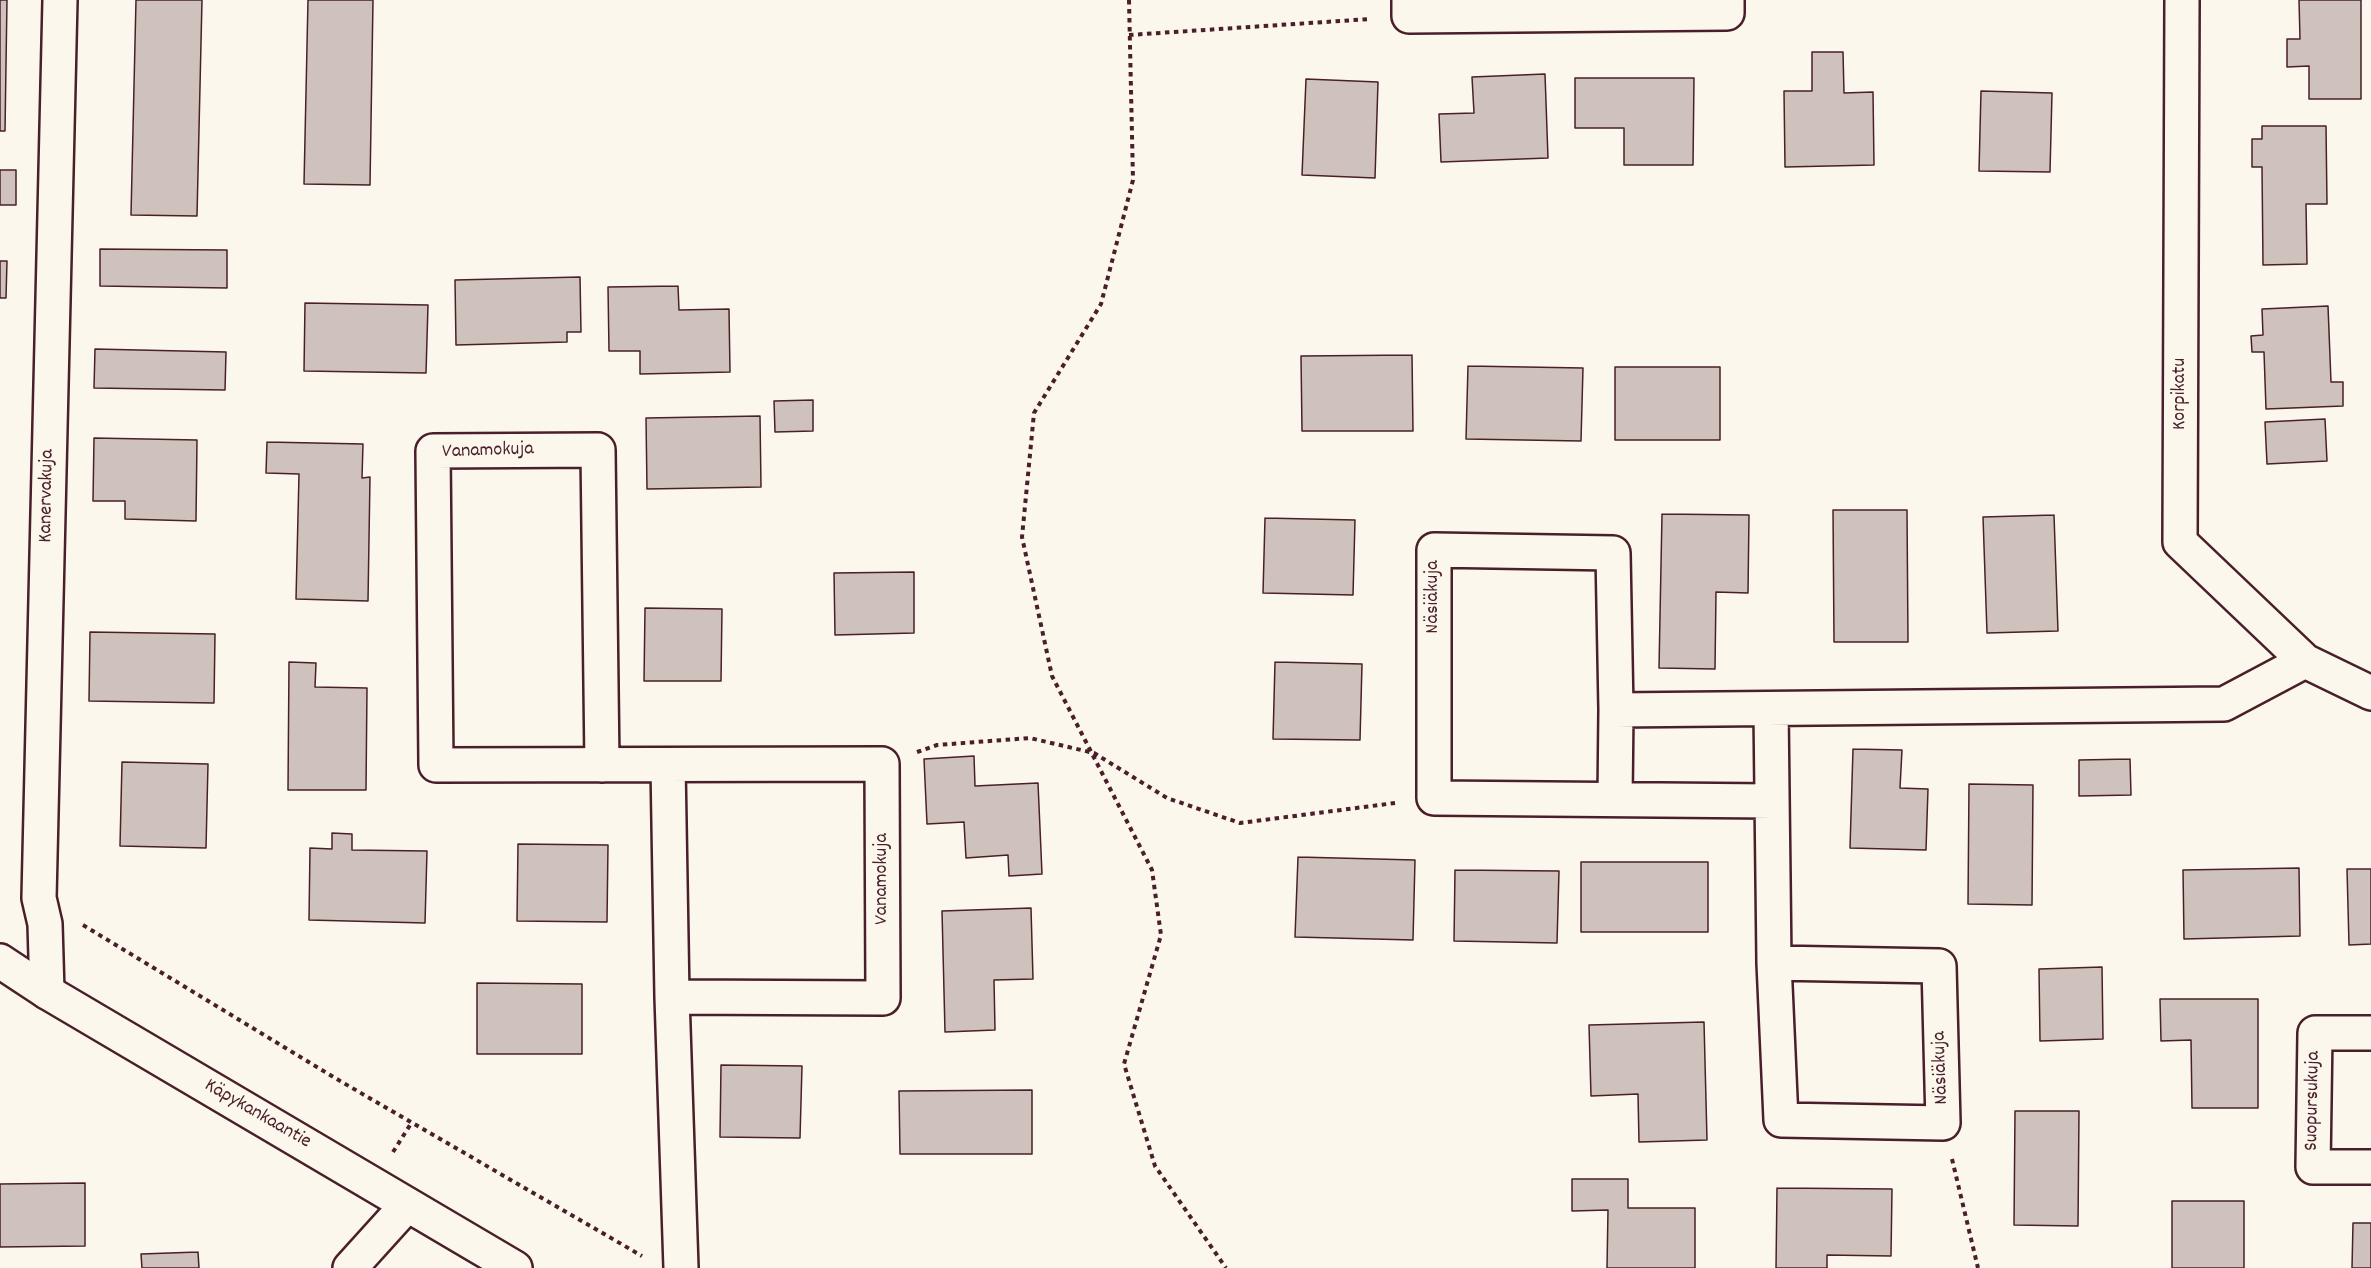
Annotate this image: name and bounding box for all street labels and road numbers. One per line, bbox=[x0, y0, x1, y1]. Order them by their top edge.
street label: Korpikatu bbox=[2169, 358, 2193, 430]
street label: Vanamokuja bbox=[442, 438, 534, 466]
street label: Kanervakuja bbox=[35, 449, 61, 543]
street label: Näsiäkuja bbox=[1422, 560, 1446, 634]
street label: Vanamokuja bbox=[871, 833, 895, 925]
street label: Näsiäkuja bbox=[1929, 1031, 1955, 1105]
street label: Suopursukuja bbox=[2301, 1051, 2327, 1151]
street label: Käpykankaantie bbox=[199, 1075, 315, 1155]

